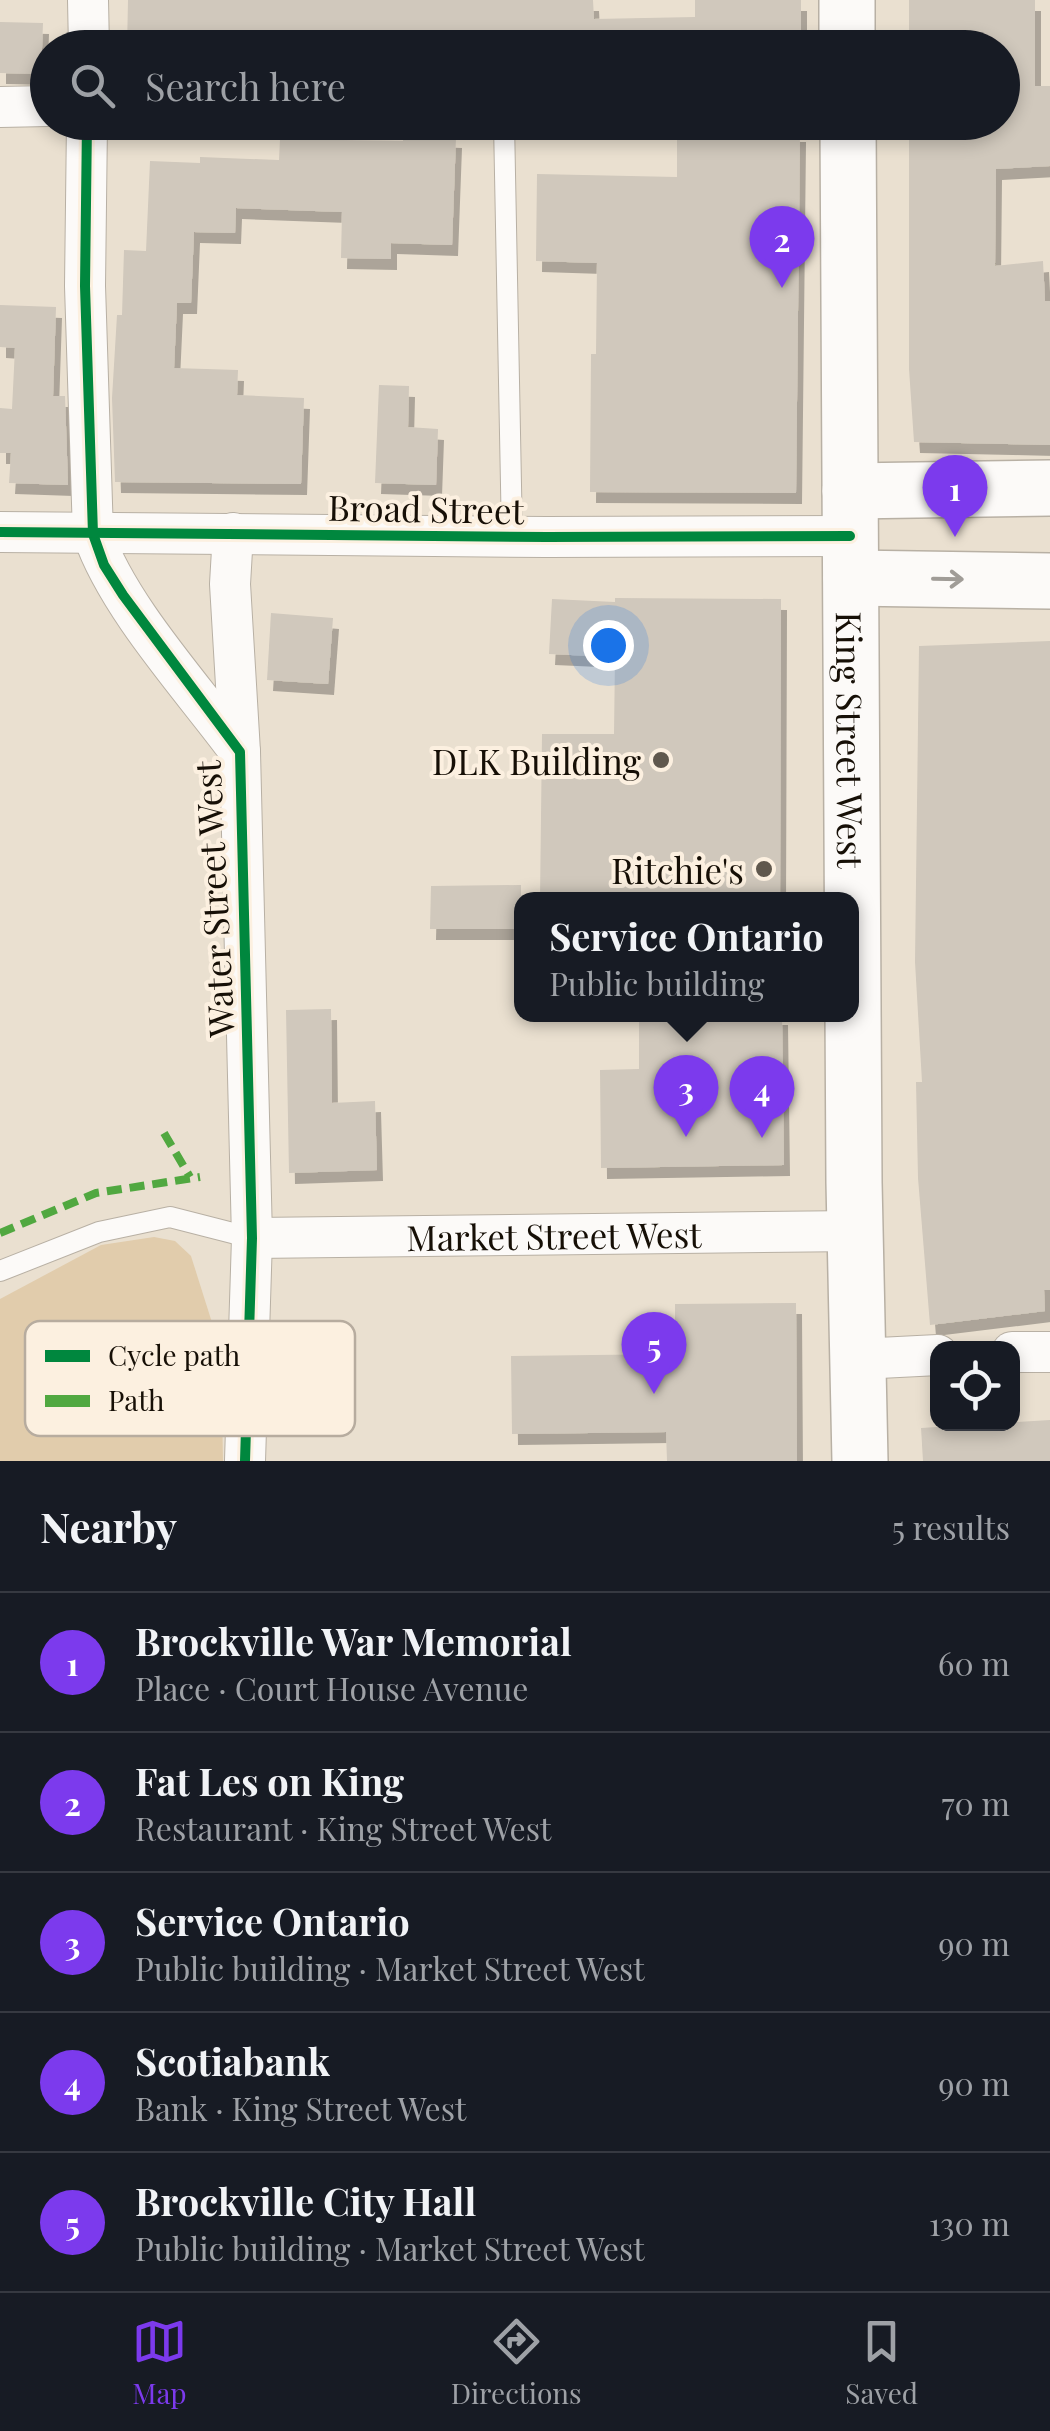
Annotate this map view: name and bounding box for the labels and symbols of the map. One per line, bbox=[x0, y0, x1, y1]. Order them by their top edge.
pin: 2 bbox=[750, 206, 814, 288]
pin: 1 bbox=[922, 454, 988, 537]
street label: Broad Street bbox=[328, 483, 525, 533]
one-way arrow bbox=[932, 570, 964, 589]
street label: King Street West bbox=[827, 611, 876, 869]
your location bbox=[583, 620, 634, 671]
place label: DLK Building bbox=[432, 737, 642, 784]
marker: DLK Building bbox=[650, 749, 672, 771]
street label: Water Street West bbox=[182, 759, 244, 1040]
place label: Ritchie's bbox=[611, 846, 744, 893]
marker: Ritchie's bbox=[753, 858, 775, 880]
pin: 3 bbox=[654, 1054, 718, 1137]
pin: 4 bbox=[730, 1056, 794, 1138]
street label: Market Street West bbox=[406, 1209, 702, 1260]
pin: 5 bbox=[622, 1312, 686, 1394]
legend bbox=[25, 1321, 355, 1436]
text: Cycle path bbox=[108, 1336, 241, 1373]
text: Path bbox=[108, 1381, 165, 1418]

